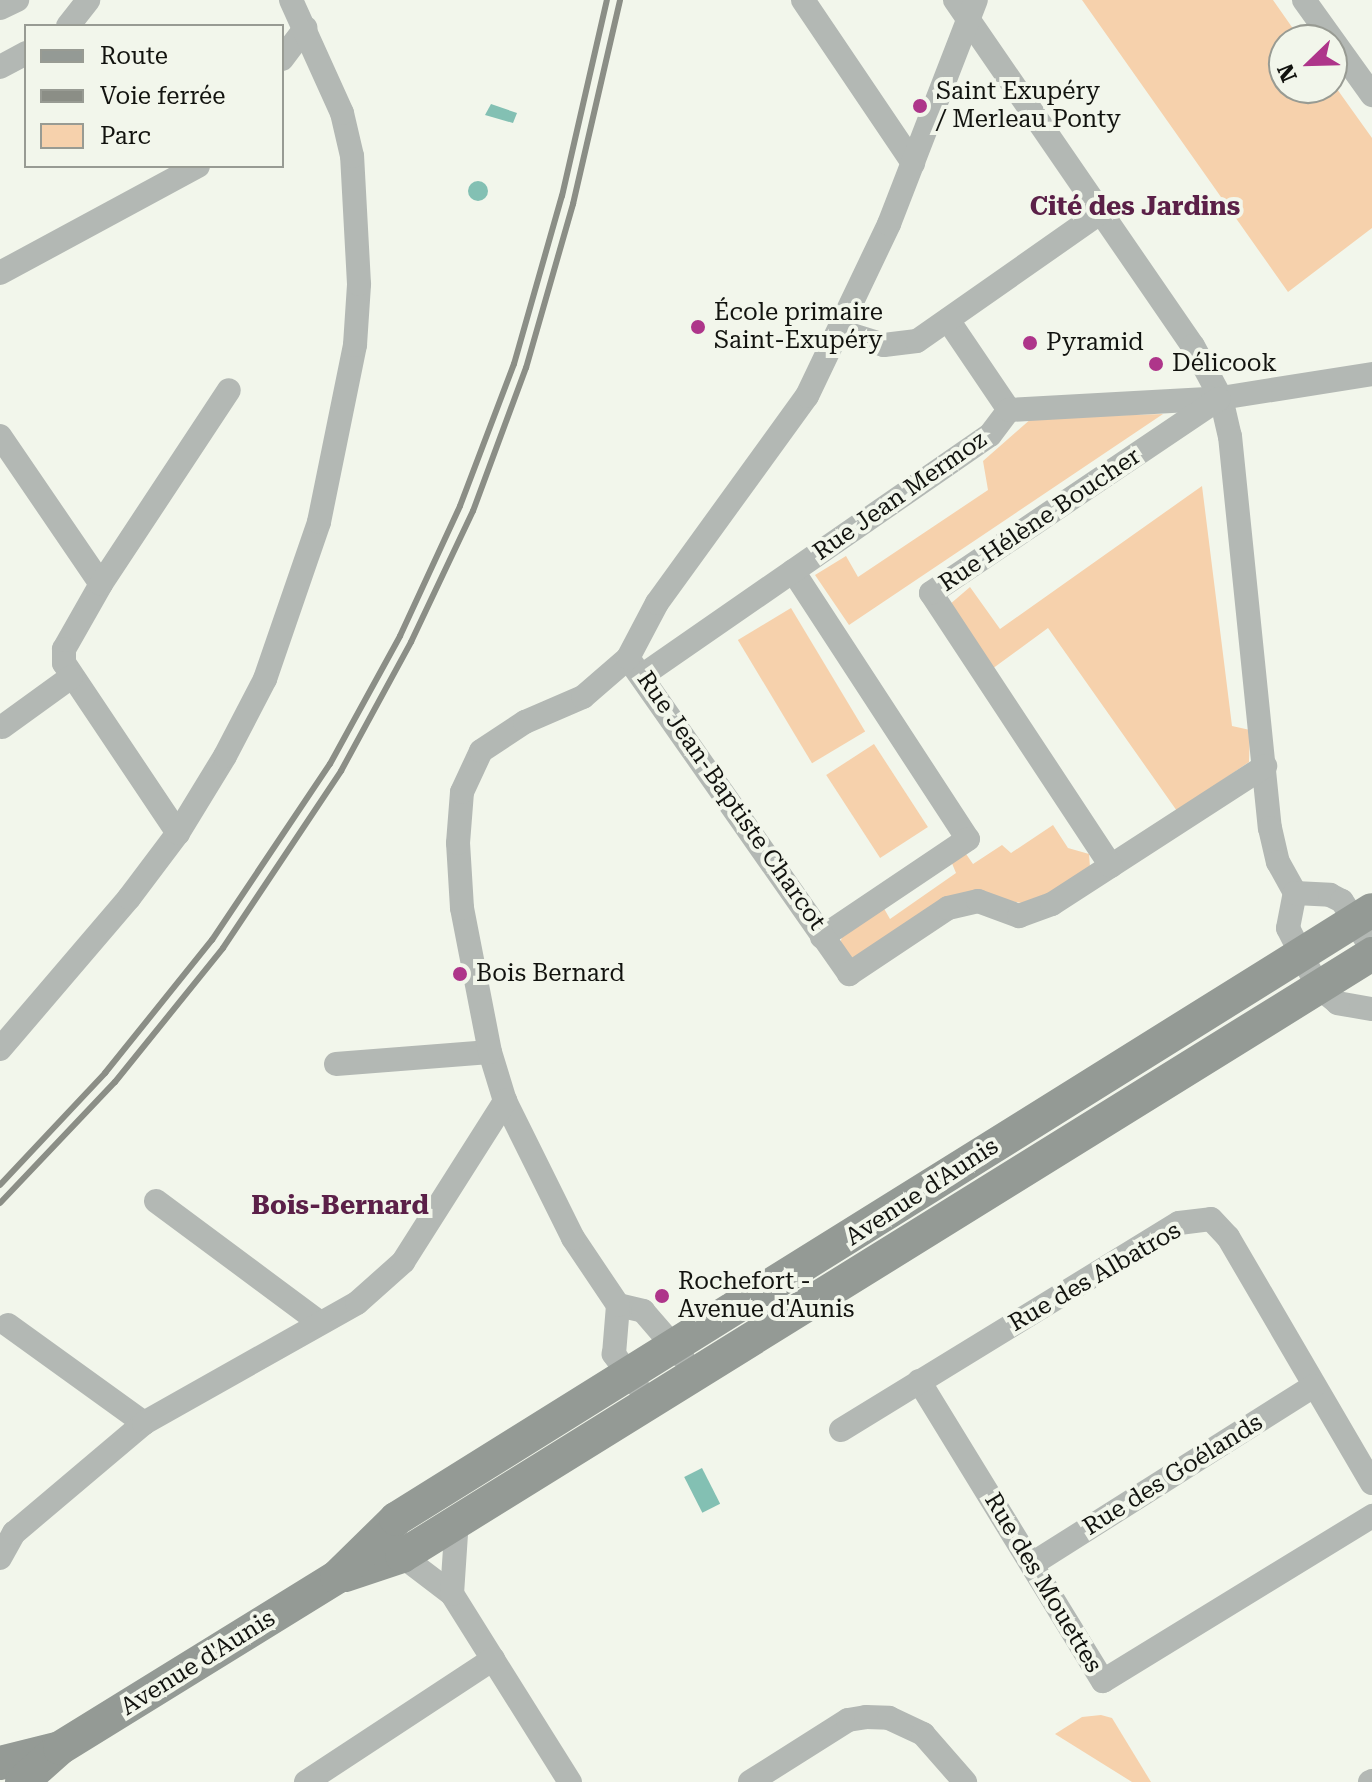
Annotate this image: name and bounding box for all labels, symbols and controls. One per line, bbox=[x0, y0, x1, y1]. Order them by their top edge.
legend bbox=[24, 24, 284, 168]
north arrow bbox=[1268, 24, 1348, 104]
text: Route bbox=[100, 42, 168, 70]
text: N bbox=[1272, 60, 1302, 85]
place label: Saint Exupéry / Merleau Ponty bbox=[936, 78, 1121, 134]
text: Voie ferrée bbox=[100, 82, 226, 110]
marker: Saint Exupéry / Merleau Ponty bbox=[911, 97, 929, 115]
text: Parc bbox=[100, 122, 151, 150]
district label: Cité des Jardins bbox=[1030, 191, 1240, 223]
place label: École primaire Saint-Exupéry bbox=[714, 299, 883, 355]
marker: École primaire Saint-Exupéry bbox=[689, 318, 707, 336]
place label: Pyramid bbox=[1046, 329, 1144, 357]
marker: Pyramid bbox=[1021, 334, 1039, 352]
place label: Délicook bbox=[1172, 350, 1277, 378]
marker: Délicook bbox=[1147, 355, 1165, 373]
street label: Rue Jean Mermoz bbox=[808, 425, 992, 567]
street label: Rue Hélène Boucher bbox=[934, 442, 1146, 598]
street label: Rue Jean-Baptiste Charcot bbox=[631, 666, 831, 936]
place label: Bois Bernard bbox=[476, 960, 625, 988]
marker: Bois Bernard bbox=[451, 965, 469, 983]
street label: Avenue d'Aunis bbox=[840, 1132, 1004, 1252]
district label: Bois-Bernard bbox=[251, 1190, 429, 1222]
street label: Rue des Albatros bbox=[1004, 1216, 1186, 1338]
place label: Rochefort - Avenue d'Aunis bbox=[678, 1268, 854, 1324]
marker: Rochefort - Avenue d'Aunis bbox=[653, 1287, 671, 1305]
street label: Rue des Goélands bbox=[1078, 1408, 1268, 1542]
street label: Rue des Mouettes bbox=[978, 1488, 1108, 1678]
street label: Avenue d'Aunis bbox=[116, 1604, 280, 1722]

